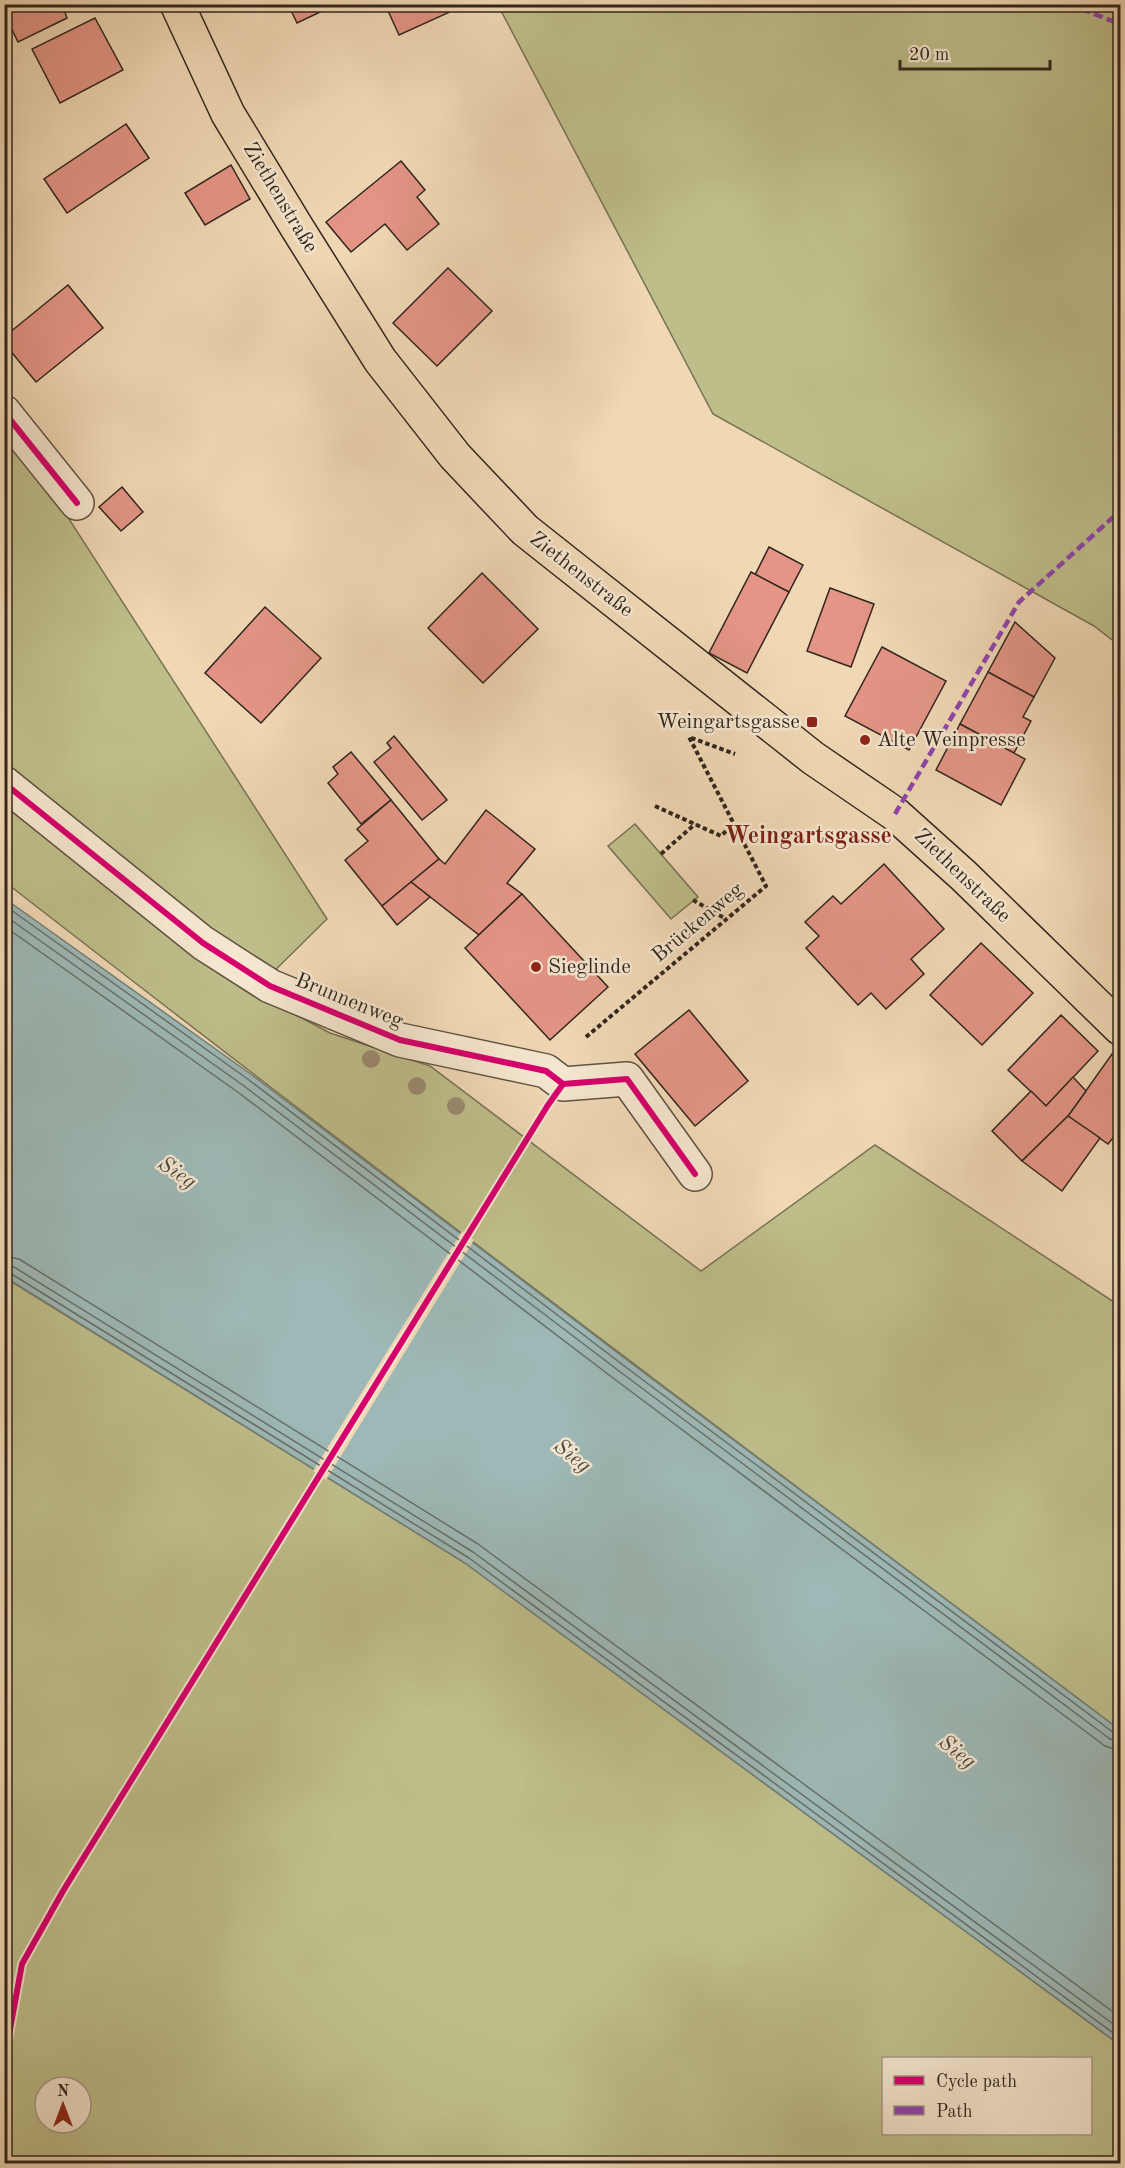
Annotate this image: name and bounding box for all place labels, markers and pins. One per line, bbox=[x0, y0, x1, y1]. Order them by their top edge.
place label: Weingartsgasse bbox=[657, 712, 800, 733]
marker: Weingartsgasse bbox=[805, 715, 819, 729]
place label: Alte Weinpresse bbox=[877, 730, 1026, 751]
marker: Alte Weinpresse bbox=[858, 733, 872, 747]
place label: Sieglinde bbox=[548, 957, 631, 978]
marker: Sieglinde bbox=[529, 960, 543, 974]

